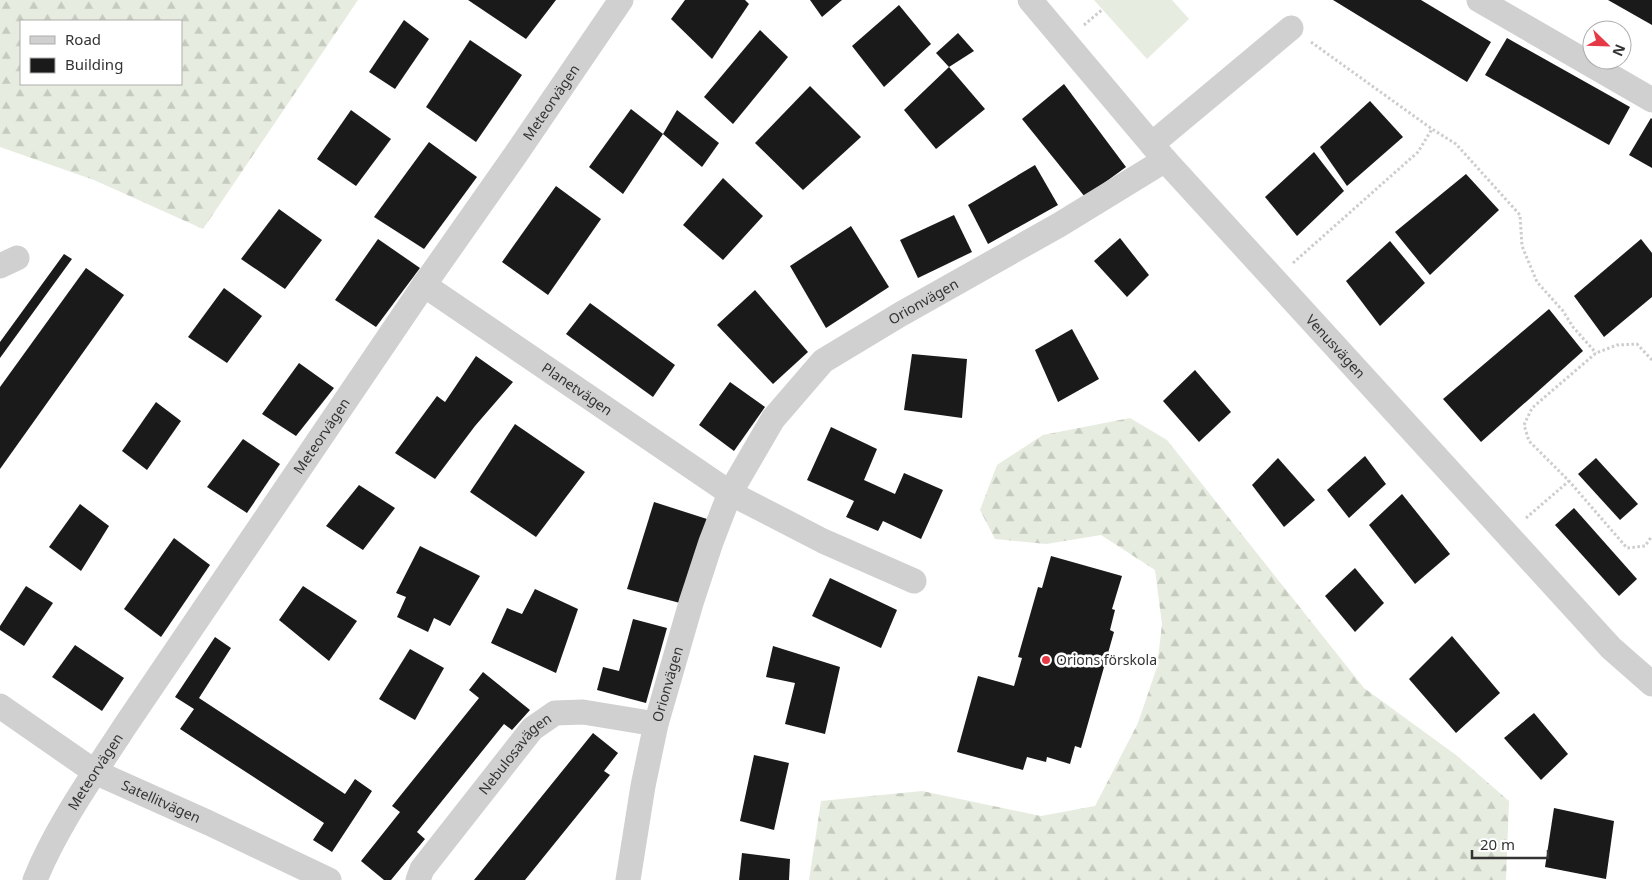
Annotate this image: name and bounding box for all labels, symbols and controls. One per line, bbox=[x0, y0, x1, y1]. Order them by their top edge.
legend bbox=[20, 20, 182, 85]
north arrow bbox=[1582, 20, 1632, 70]
text: Road bbox=[65, 29, 101, 49]
text: N bbox=[1608, 41, 1630, 59]
text: Building bbox=[65, 54, 123, 74]
street label: Meteorvägen bbox=[518, 60, 583, 144]
street label: Orionvägen bbox=[884, 274, 961, 329]
street label: Venusvägen bbox=[1302, 310, 1370, 382]
street label: Planetvägen bbox=[538, 358, 616, 419]
street label: Meteorvägen bbox=[289, 394, 354, 478]
street label: Orionvägen bbox=[647, 644, 687, 724]
place label: Orions förskola bbox=[1056, 650, 1157, 669]
marker: Orions förskola bbox=[1040, 654, 1052, 666]
street label: Nebulosavägen bbox=[474, 708, 555, 798]
street label: Meteorvägen bbox=[63, 729, 127, 814]
street label: Satellitvägen bbox=[119, 775, 204, 827]
scale bar bbox=[1472, 828, 1548, 860]
text: 20 m bbox=[1480, 834, 1515, 854]

